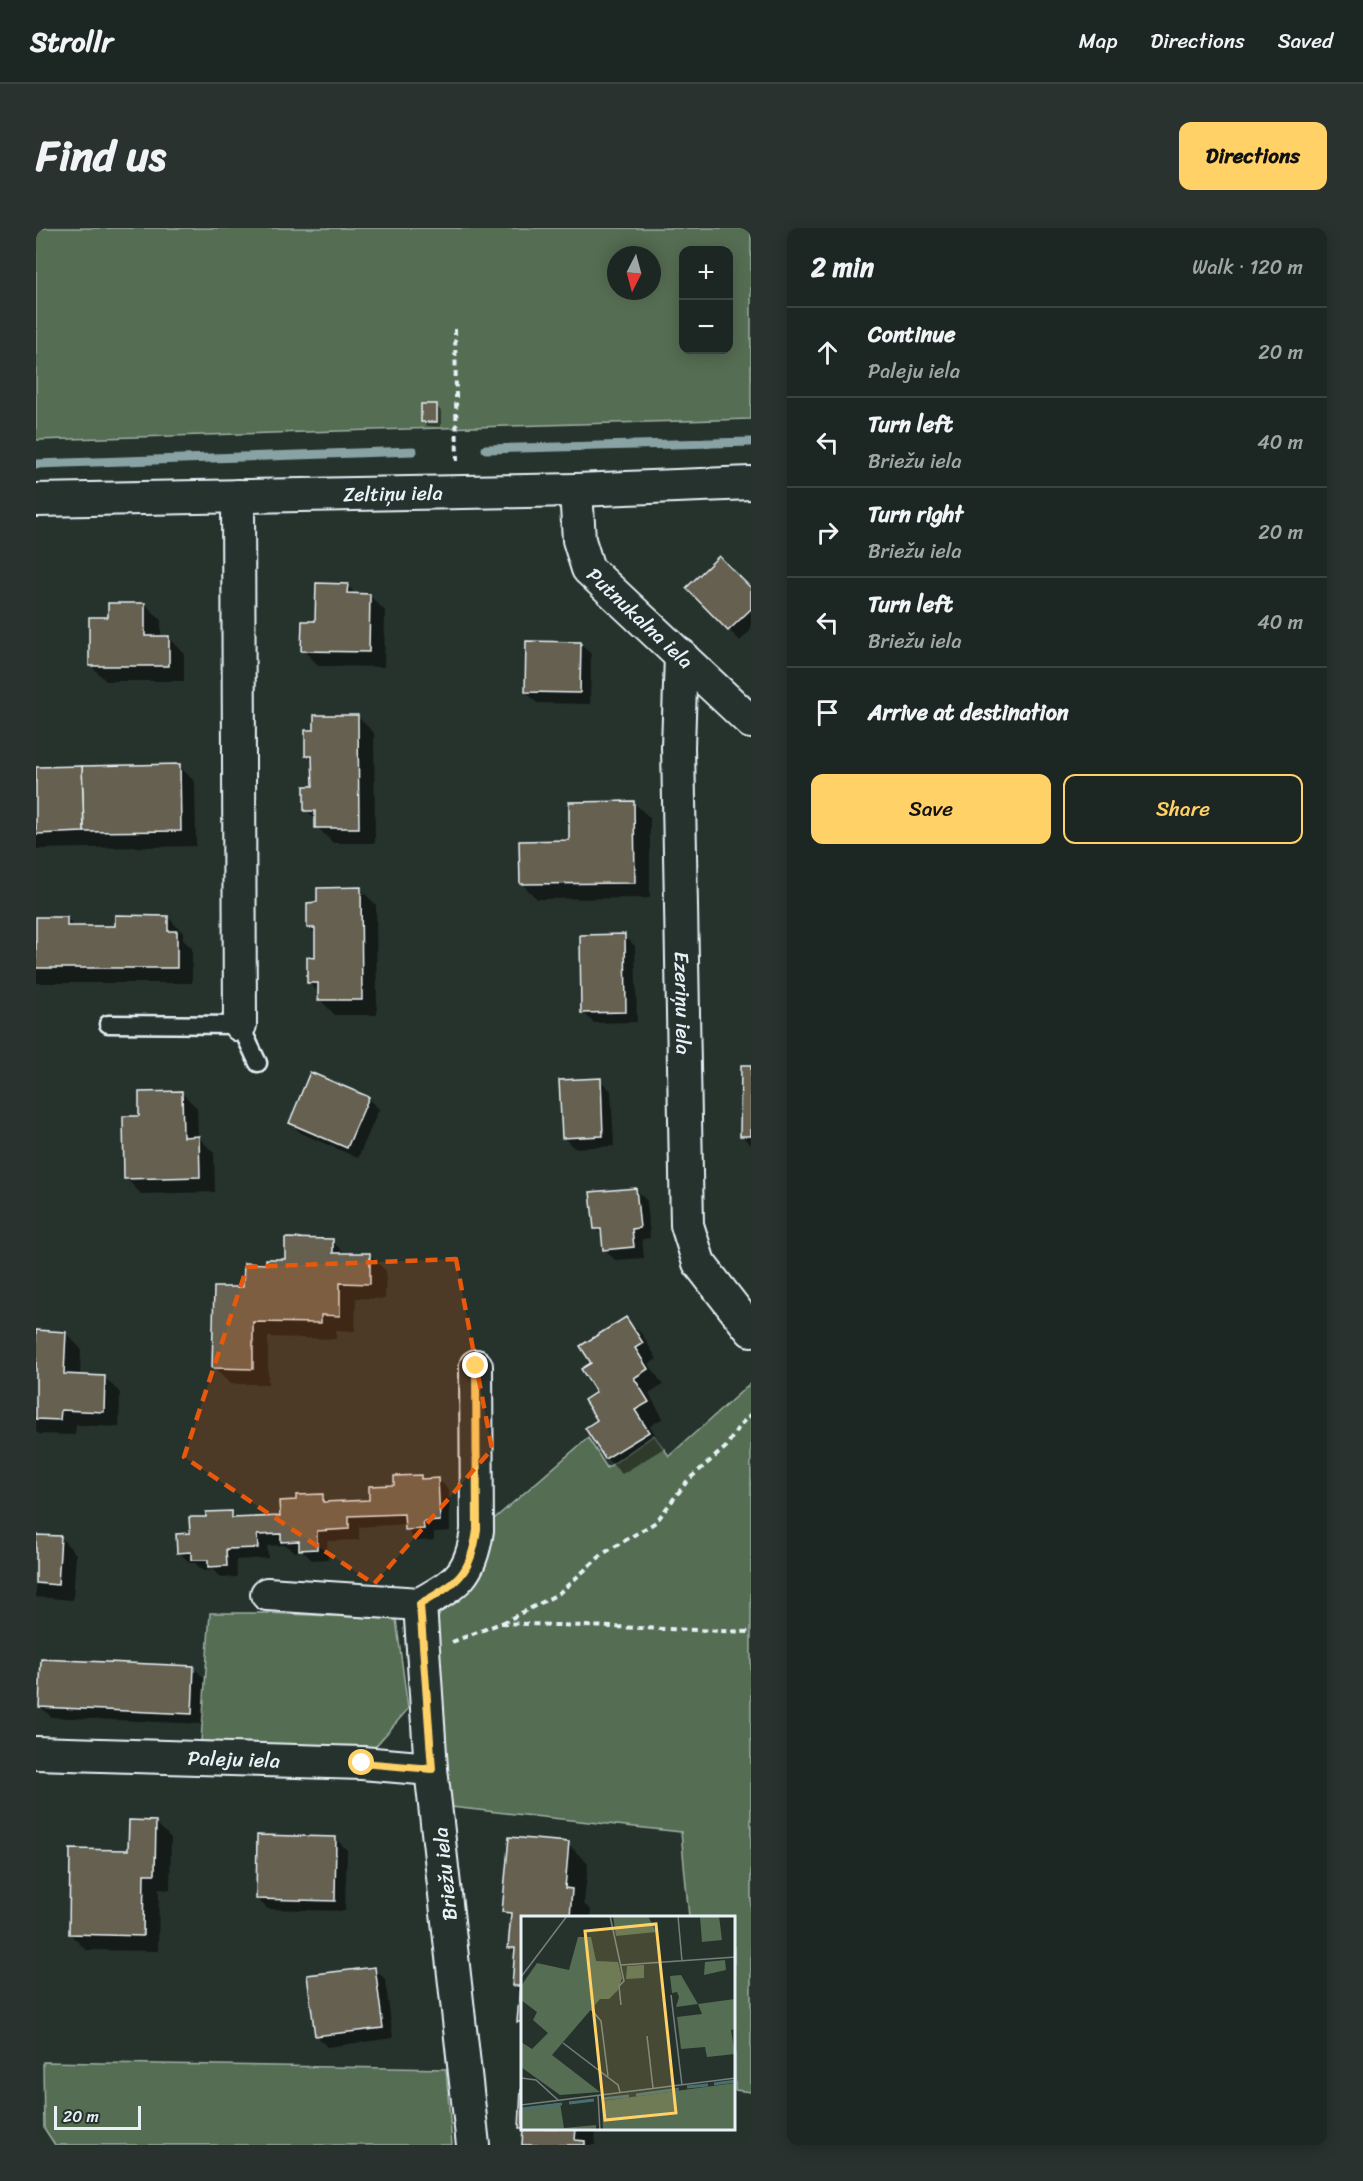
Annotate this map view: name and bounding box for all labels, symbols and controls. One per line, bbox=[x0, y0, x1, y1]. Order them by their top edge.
text: Strollr bbox=[30, 17, 113, 66]
text: Map bbox=[1079, 22, 1117, 60]
text: Directions bbox=[1150, 22, 1245, 60]
text: Saved bbox=[1278, 22, 1333, 60]
text: Find us bbox=[36, 119, 166, 193]
button: Directions bbox=[1179, 122, 1327, 190]
text: 2 min bbox=[811, 244, 874, 290]
north arrow bbox=[607, 246, 661, 300]
map controls bbox=[679, 246, 733, 354]
button: + bbox=[679, 246, 733, 300]
text: Walk · 120 m bbox=[1192, 250, 1303, 285]
button: − bbox=[679, 300, 733, 354]
text: Continue bbox=[868, 315, 956, 354]
text: 20 m bbox=[1258, 335, 1303, 370]
icon: ahead bbox=[811, 336, 844, 369]
text: Paleju iela bbox=[868, 354, 960, 389]
text: Turn left bbox=[868, 405, 953, 444]
text: 40 m bbox=[1257, 425, 1303, 460]
icon: left bbox=[811, 426, 844, 459]
text: Briežu iela bbox=[868, 444, 962, 479]
street label: Zeltiņu iela bbox=[343, 475, 443, 512]
text: Turn right bbox=[868, 495, 963, 534]
text: 20 m bbox=[1258, 515, 1303, 550]
icon: right bbox=[811, 516, 844, 549]
text: Briežu iela bbox=[868, 534, 962, 569]
street label: Putnukalna iela bbox=[578, 559, 702, 678]
text: Turn left bbox=[868, 585, 953, 624]
text: 40 m bbox=[1257, 605, 1303, 640]
icon: left bbox=[811, 606, 844, 639]
text: Briežu iela bbox=[868, 624, 962, 659]
text: Arrive at destination bbox=[868, 693, 1069, 732]
icon: arrive bbox=[811, 696, 844, 729]
button: Save bbox=[811, 774, 1051, 844]
button: Share bbox=[1063, 774, 1303, 844]
street label: Ezeriņu iela bbox=[664, 951, 701, 1055]
route end bbox=[462, 1352, 488, 1378]
street label: Paleju iela bbox=[187, 1741, 280, 1778]
route start bbox=[348, 1749, 374, 1775]
street label: Briežu iela bbox=[423, 1826, 468, 1922]
inset map bbox=[521, 1916, 736, 2130]
text: 20 m bbox=[63, 2102, 99, 2131]
scale bar bbox=[54, 2103, 141, 2130]

